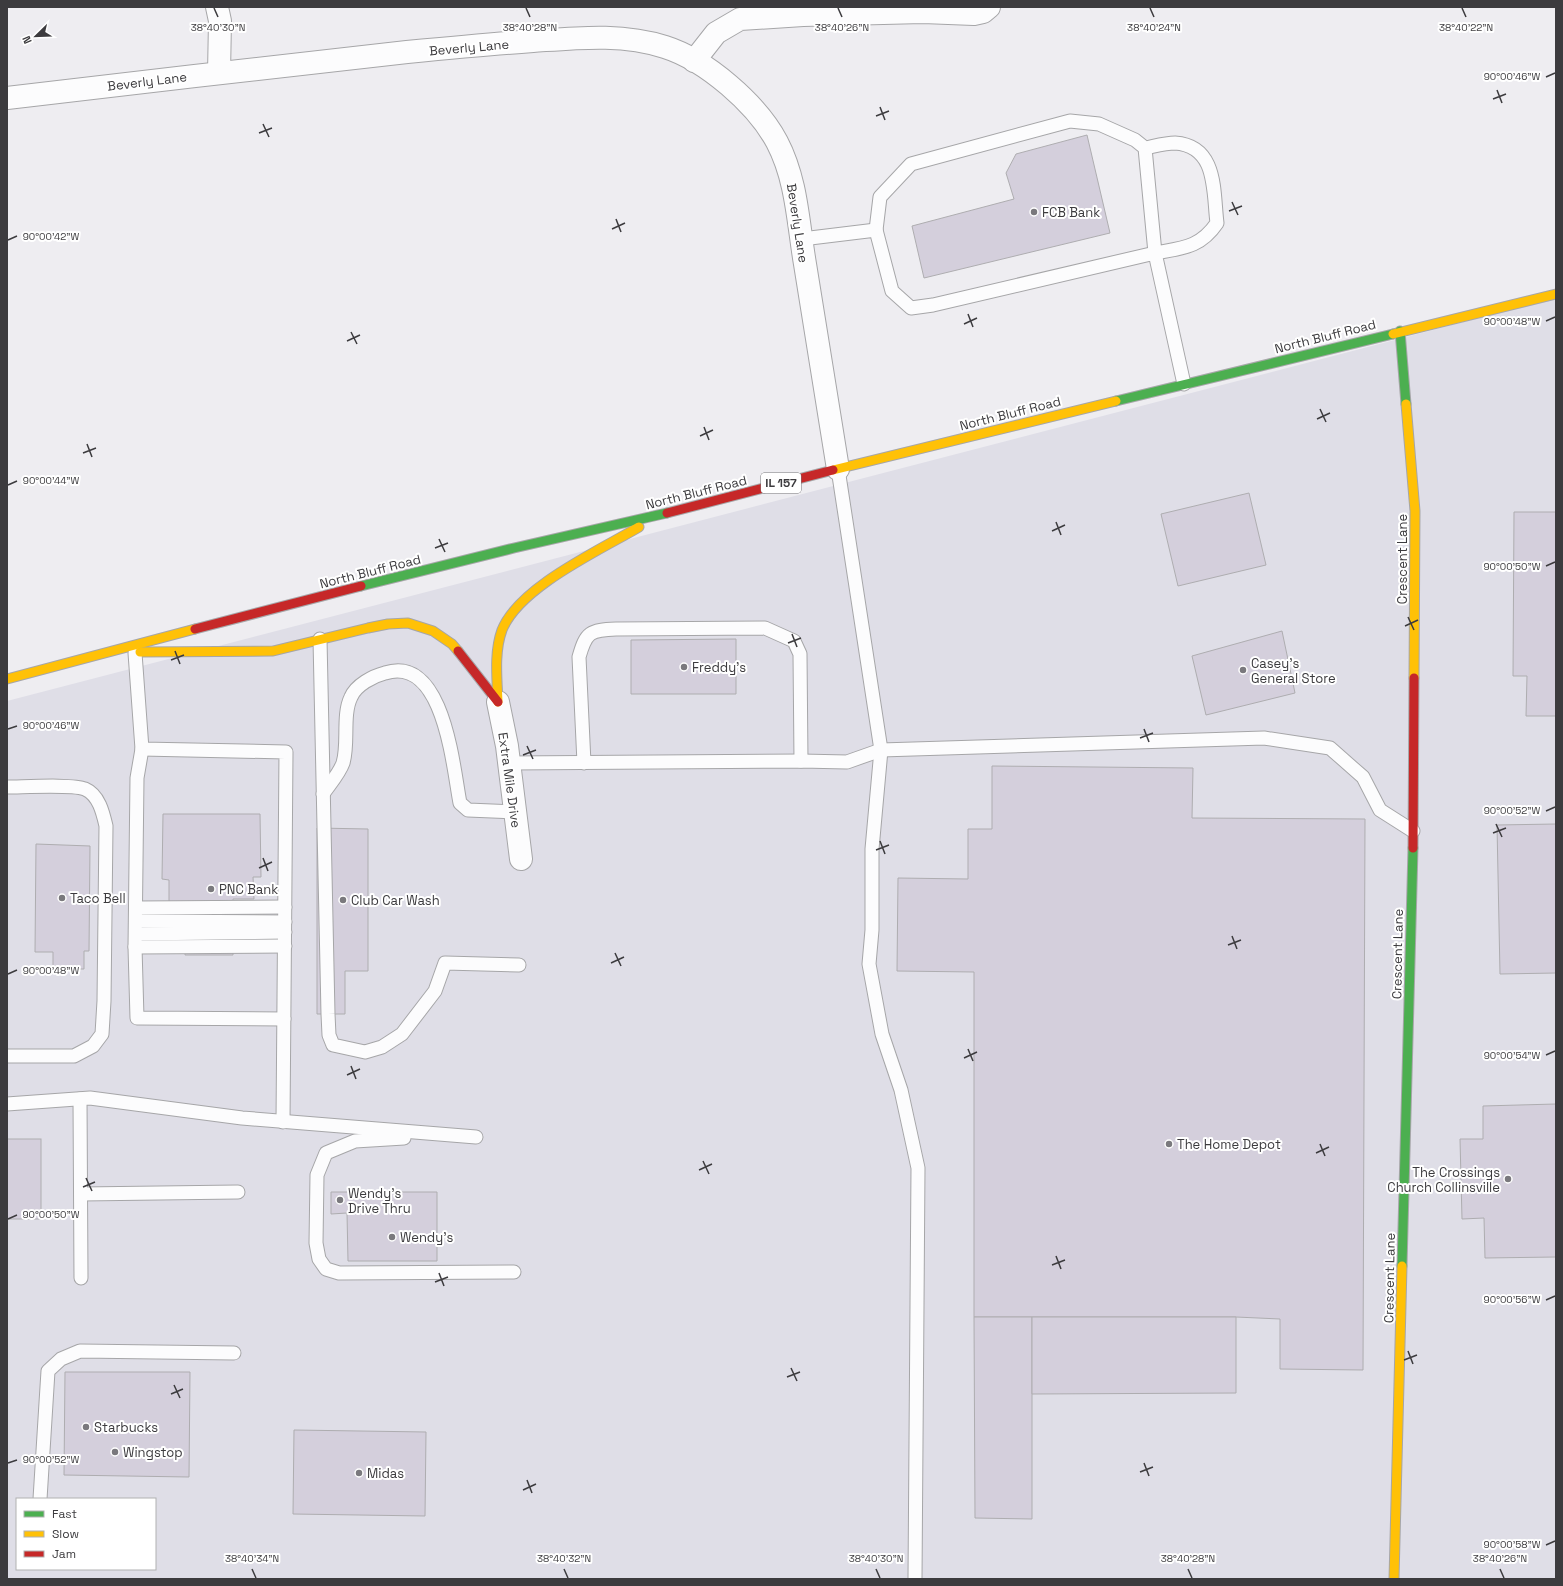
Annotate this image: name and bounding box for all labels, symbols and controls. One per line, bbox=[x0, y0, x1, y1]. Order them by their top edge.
north arrow bbox=[16, 16, 56, 56]
text: 38°40'30"N bbox=[191, 21, 245, 34]
text: 38°40'28"N bbox=[503, 21, 557, 34]
text: 38°40'26"N bbox=[815, 21, 869, 34]
text: 38°40'24"N bbox=[1127, 21, 1181, 34]
text: 38°40'22"N bbox=[1439, 21, 1493, 34]
text: N bbox=[19, 34, 35, 46]
street label: Beverly Lane bbox=[428, 36, 510, 59]
street label: Beverly Lane bbox=[106, 68, 188, 95]
text: 90°00'46"W bbox=[1484, 70, 1541, 83]
street label: Beverly Lane bbox=[783, 182, 812, 264]
place label: FCB Bank bbox=[1042, 204, 1100, 221]
marker: FCB Bank bbox=[1029, 207, 1039, 217]
text: 90°00'42"W bbox=[23, 230, 80, 243]
text: 90°00'48"W bbox=[1484, 315, 1541, 328]
street label: North Bluff Road bbox=[1273, 316, 1378, 357]
street label: North Bluff Road bbox=[958, 393, 1063, 434]
street label: North Bluff Road bbox=[644, 472, 749, 513]
road number: IL 157 bbox=[761, 473, 801, 493]
text: 90°00'44"W bbox=[23, 474, 79, 487]
street label: Crescent Lane bbox=[1394, 514, 1411, 604]
street label: North Bluff Road bbox=[318, 551, 423, 592]
text: 90°00'50"W bbox=[1483, 560, 1541, 573]
place label: Casey's General Store bbox=[1251, 655, 1336, 687]
place label: Freddy's bbox=[692, 659, 746, 676]
marker: Freddy's bbox=[679, 662, 689, 672]
marker: Casey's General Store bbox=[1238, 665, 1248, 675]
text: 90°00'46"W bbox=[23, 719, 80, 732]
street label: Extra Mile Drive bbox=[494, 731, 525, 829]
text: 90°00'52"W bbox=[1484, 804, 1541, 817]
place label: PNC Bank bbox=[219, 881, 278, 898]
marker: PNC Bank bbox=[206, 884, 216, 894]
place label: Taco Bell bbox=[70, 890, 126, 907]
place label: Club Car Wash bbox=[351, 892, 440, 909]
marker: Taco Bell bbox=[57, 893, 67, 903]
marker: Club Car Wash bbox=[338, 895, 348, 905]
street label: Crescent Lane bbox=[1388, 909, 1407, 999]
text: 90°00'48"W bbox=[23, 964, 80, 977]
text: 90°00'54"W bbox=[1484, 1049, 1541, 1062]
place label: The Home Depot bbox=[1177, 1136, 1281, 1153]
marker: The Home Depot bbox=[1164, 1139, 1174, 1149]
place label: The Crossings Church Collinsville bbox=[1387, 1164, 1500, 1196]
marker: The Crossings Church Collinsville bbox=[1503, 1174, 1513, 1184]
place label: Wendy's Drive Thru bbox=[348, 1185, 411, 1217]
marker: Wendy's Drive Thru bbox=[335, 1195, 345, 1205]
text: 90°00'50"W bbox=[22, 1208, 80, 1221]
place label: Wendy's bbox=[400, 1229, 453, 1246]
marker: Wendy's bbox=[387, 1232, 397, 1242]
street label: Crescent Lane bbox=[1380, 1233, 1399, 1323]
text: 90°00'56"W bbox=[1484, 1293, 1541, 1306]
place label: Starbucks bbox=[94, 1419, 158, 1436]
marker: Starbucks bbox=[81, 1422, 91, 1432]
place label: Wingstop bbox=[123, 1444, 183, 1461]
marker: Wingstop bbox=[110, 1447, 120, 1457]
text: 90°00'52"W bbox=[23, 1453, 80, 1466]
place label: Midas bbox=[367, 1465, 404, 1482]
marker: Midas bbox=[354, 1468, 364, 1478]
legend bbox=[16, 1498, 156, 1570]
text: Fast bbox=[52, 1506, 77, 1522]
text: Slow bbox=[52, 1526, 79, 1542]
text: 90°00'58"W bbox=[1484, 1538, 1541, 1551]
text: Jam bbox=[52, 1546, 76, 1562]
text: 38°40'34"N bbox=[225, 1552, 279, 1565]
text: 38°40'32"N bbox=[537, 1552, 591, 1565]
text: 38°40'30"N bbox=[849, 1552, 903, 1565]
text: 38°40'28"N bbox=[1161, 1552, 1215, 1565]
text: 38°40'26"N bbox=[1473, 1552, 1527, 1565]

